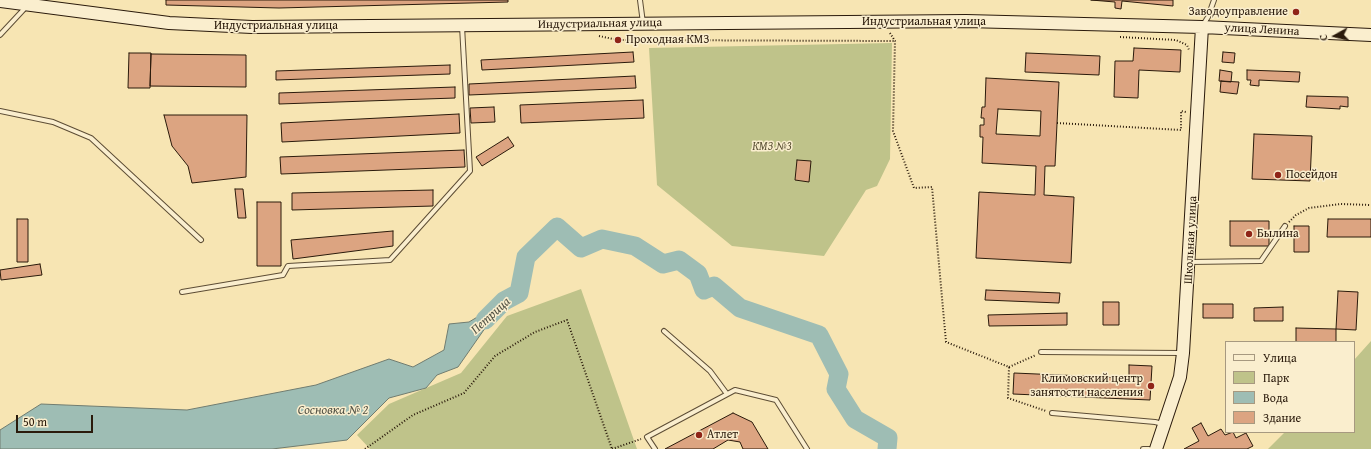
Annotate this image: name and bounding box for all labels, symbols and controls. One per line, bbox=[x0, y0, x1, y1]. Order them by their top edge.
place label: Заводоуправление bbox=[1189, 5, 1288, 19]
marker: Заводоуправление bbox=[1291, 7, 1301, 17]
street label: Индустриальная улица bbox=[862, 15, 986, 29]
street label: Индустриальная улица bbox=[538, 16, 662, 32]
north arrow bbox=[1315, 16, 1355, 56]
street label: Индустриальная улица bbox=[214, 19, 338, 33]
street label: улица Ленина bbox=[1224, 21, 1300, 39]
place label: Проходная КМЗ bbox=[626, 33, 709, 47]
text: С bbox=[1315, 33, 1331, 42]
marker: Проходная КМЗ bbox=[613, 35, 623, 45]
park label: КМЗ №3 bbox=[752, 140, 792, 154]
place label: Посейдон bbox=[1286, 168, 1338, 182]
marker: Посейдон bbox=[1273, 170, 1283, 180]
street label: Школьная улица bbox=[1181, 195, 1201, 285]
place label: Былина bbox=[1257, 227, 1299, 241]
marker: Былина bbox=[1244, 229, 1254, 239]
water label: Петрица bbox=[468, 294, 514, 338]
legend bbox=[1225, 341, 1355, 433]
text: Улица bbox=[1263, 349, 1297, 366]
text: Парк bbox=[1263, 369, 1289, 386]
place label: Климовский центр занятости населения bbox=[1030, 372, 1143, 400]
marker: Климовский центр занятости населения bbox=[1146, 381, 1156, 391]
text: Вода bbox=[1263, 389, 1288, 406]
water label: Сосновка № 2 bbox=[298, 403, 368, 419]
scale bar bbox=[18, 407, 95, 433]
text: Здание bbox=[1263, 409, 1301, 426]
text: 50 m bbox=[23, 413, 47, 430]
place label: Атлет bbox=[707, 428, 738, 442]
marker: Атлет bbox=[694, 430, 704, 440]

